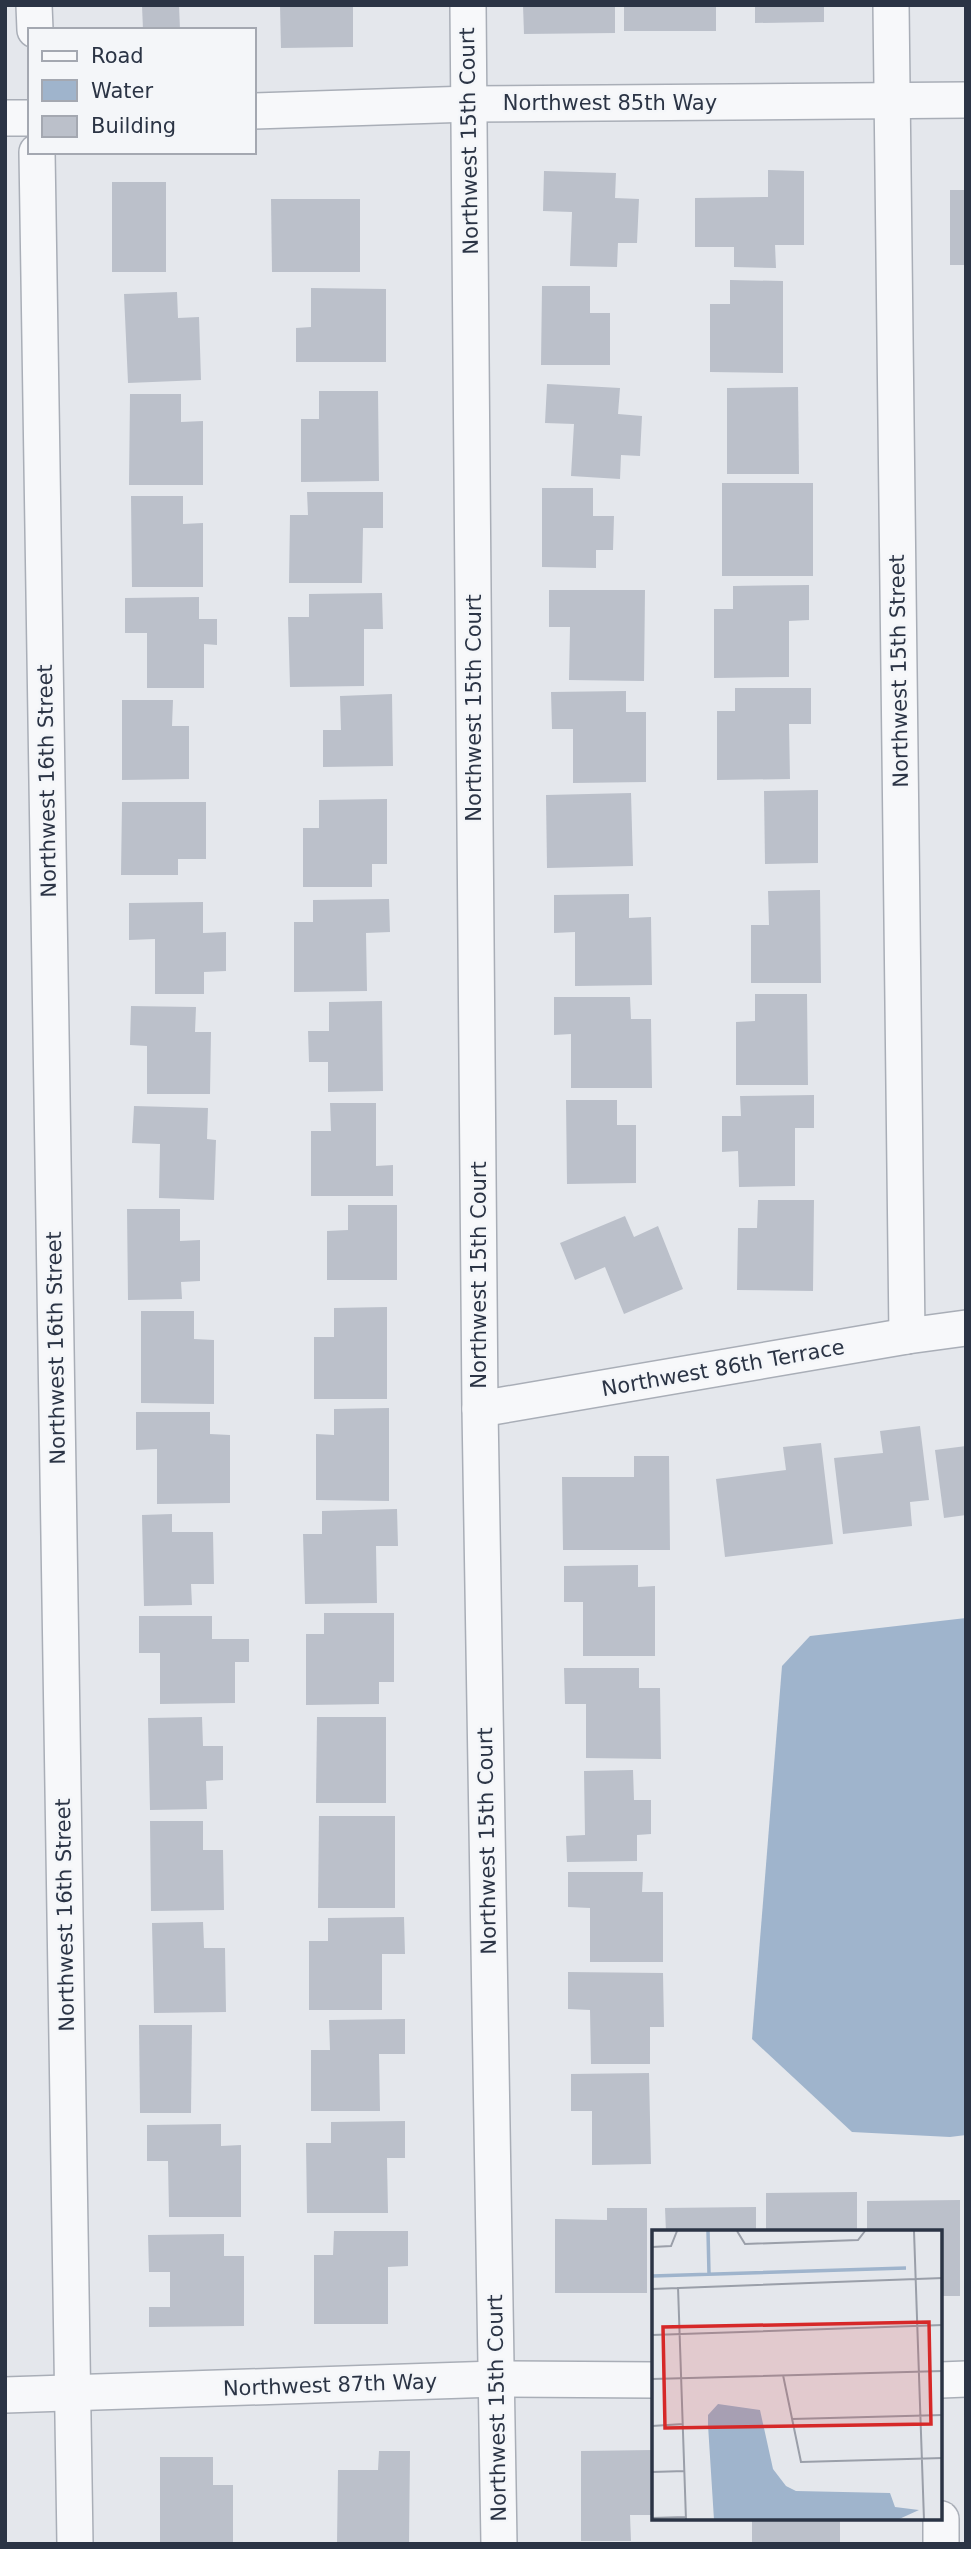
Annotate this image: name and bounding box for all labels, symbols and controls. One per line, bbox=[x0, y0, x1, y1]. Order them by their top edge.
street label: Northwest 15th Court bbox=[455, 27, 483, 255]
legend bbox=[28, 28, 256, 154]
text: Road bbox=[91, 44, 144, 68]
text: Water bbox=[91, 79, 153, 103]
street label: Northwest 85th Way bbox=[503, 91, 717, 115]
text: Building bbox=[91, 114, 176, 138]
street label: Northwest 15th Street bbox=[885, 554, 913, 788]
street label: Northwest 15th Court bbox=[462, 594, 486, 822]
street label: Northwest 16th Street bbox=[33, 664, 61, 898]
street label: Northwest 15th Court bbox=[467, 1161, 491, 1389]
street label: Northwest 16th Street bbox=[42, 1231, 70, 1465]
street label: Northwest 86th Terrace bbox=[600, 1335, 846, 1401]
street label: Northwest 15th Court bbox=[473, 1727, 501, 1955]
street label: Northwest 16th Street bbox=[51, 1798, 79, 2032]
inset map bbox=[652, 2230, 943, 2521]
street label: Northwest 15th Court bbox=[483, 2294, 511, 2522]
street label: Northwest 87th Way bbox=[222, 2369, 438, 2401]

